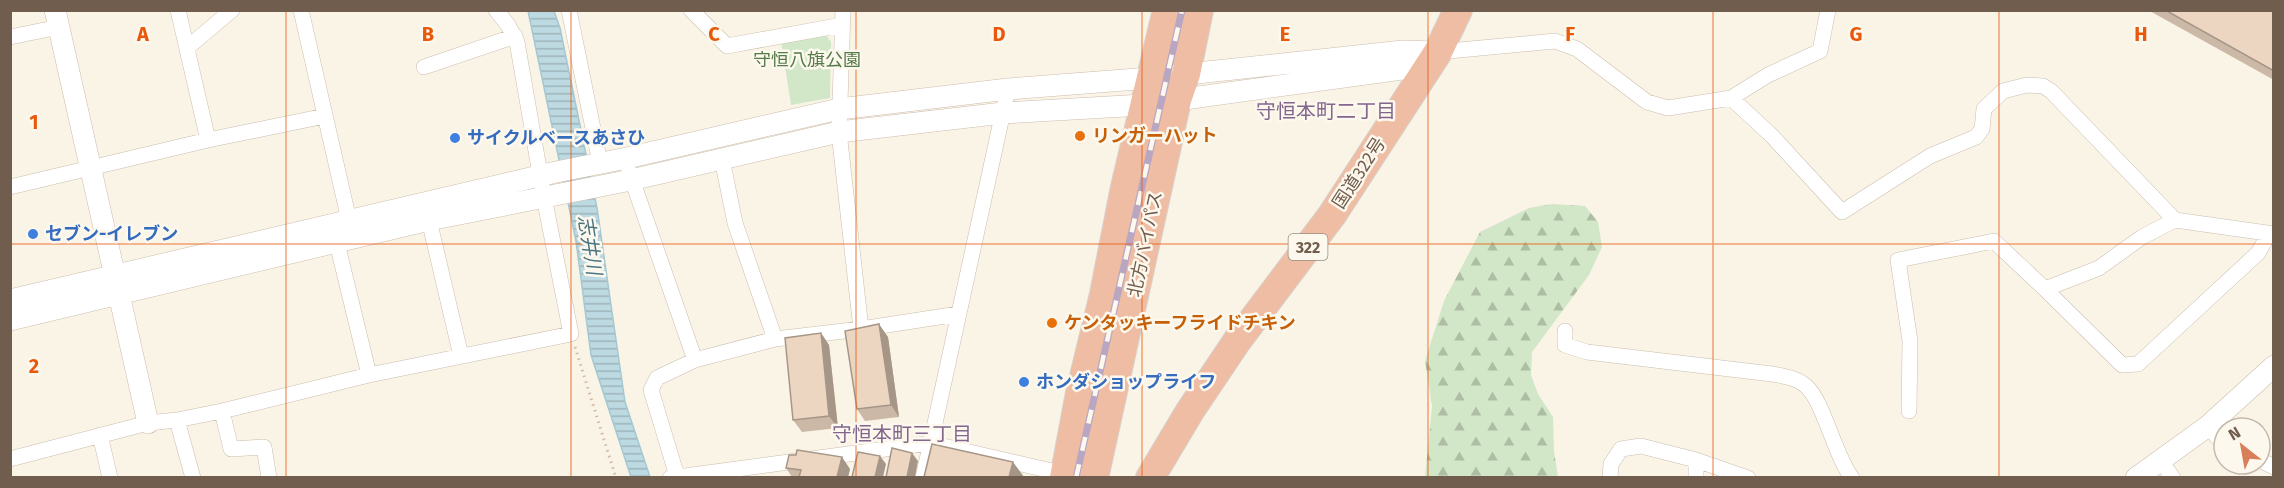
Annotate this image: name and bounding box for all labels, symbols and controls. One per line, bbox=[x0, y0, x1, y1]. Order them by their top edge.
text: A bbox=[136, 22, 150, 46]
text: B bbox=[422, 22, 434, 46]
text: C bbox=[708, 22, 720, 46]
text: D bbox=[992, 22, 1006, 46]
text: E bbox=[1280, 22, 1290, 46]
text: F bbox=[1565, 22, 1575, 46]
text: G bbox=[1850, 22, 1862, 46]
text: H bbox=[2134, 22, 2148, 46]
park label: 守恒八旗公園 bbox=[753, 49, 861, 71]
district label: 守恒本町二丁目 bbox=[1256, 99, 1396, 123]
text: 1 bbox=[29, 110, 39, 134]
place label: リンガーハット bbox=[1092, 125, 1218, 147]
place label: サイクルベースあさひ bbox=[467, 127, 645, 149]
marker: リンガーハット bbox=[1073, 129, 1087, 143]
marker: サイクルベースあさひ bbox=[448, 131, 462, 145]
street label: 国道322号 bbox=[1328, 133, 1390, 213]
street label: 北方バイパス bbox=[1123, 189, 1167, 299]
water label: 志井川 bbox=[573, 213, 607, 278]
place label: セブン-イレブン bbox=[45, 223, 178, 245]
marker: セブン-イレブン bbox=[26, 227, 40, 241]
road number: 322 bbox=[1288, 234, 1328, 260]
place label: ケンタッキーフライドチキン bbox=[1064, 312, 1296, 334]
marker: ケンタッキーフライドチキン bbox=[1045, 316, 1059, 330]
text: 2 bbox=[29, 354, 39, 378]
place label: ホンダショップライフ bbox=[1036, 371, 1216, 393]
marker: ホンダショップライフ bbox=[1017, 375, 1031, 389]
north arrow bbox=[2212, 416, 2272, 476]
district label: 守恒本町三丁目 bbox=[832, 422, 972, 446]
text: N bbox=[2225, 423, 2244, 444]

